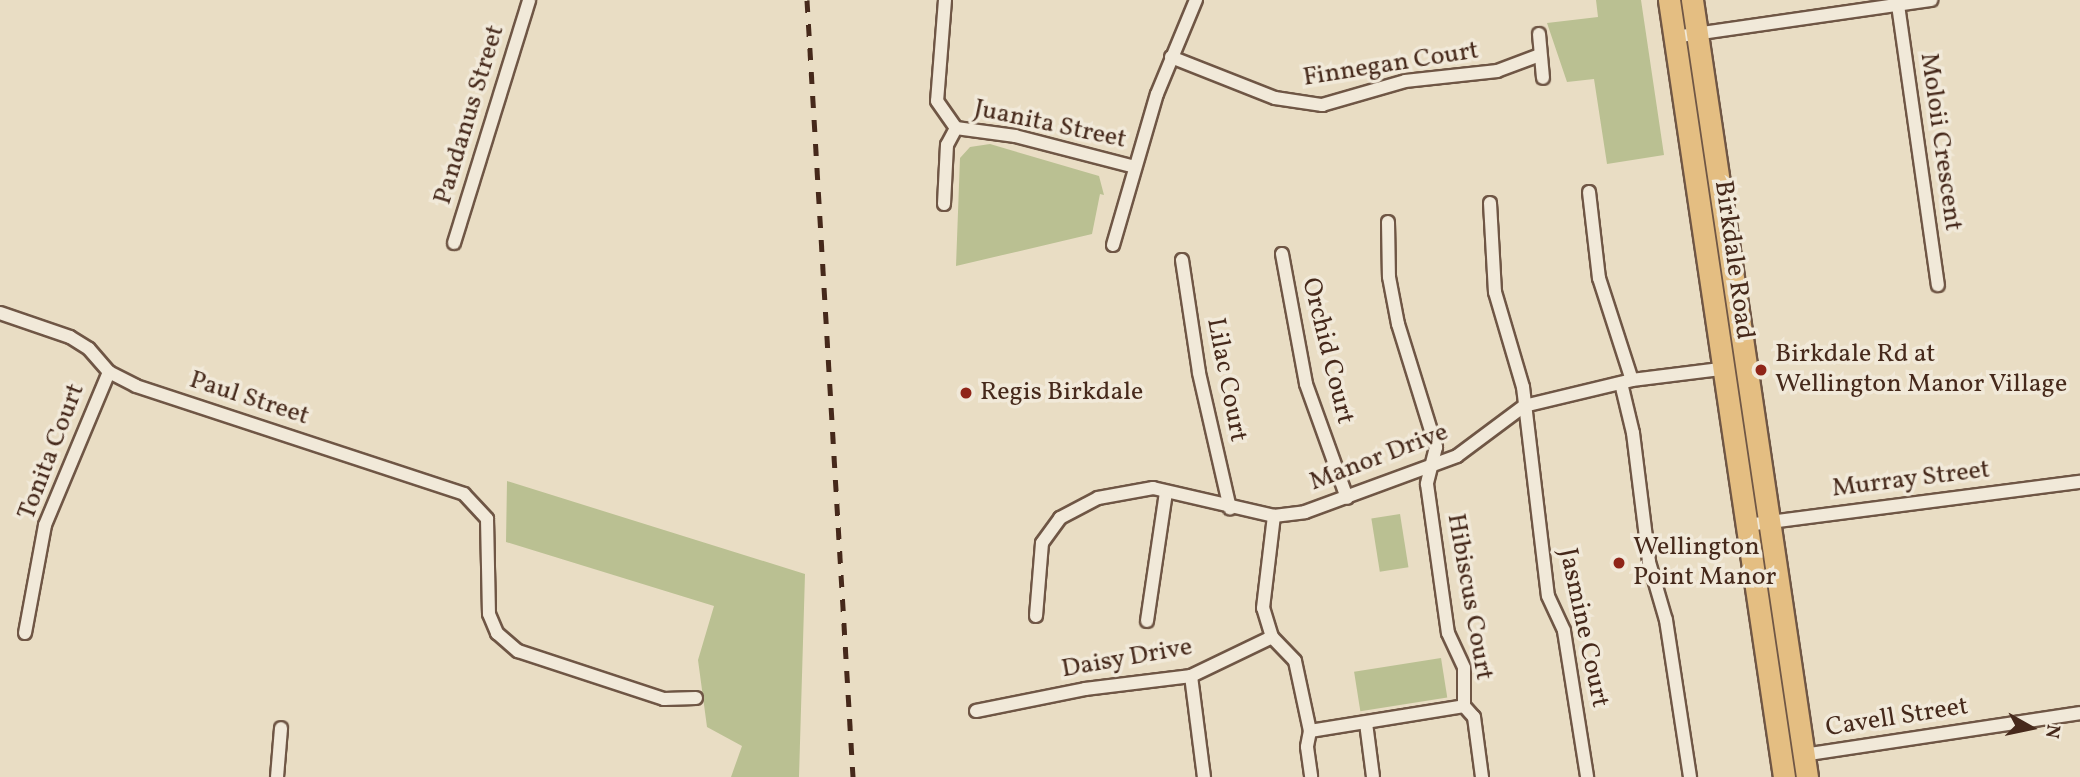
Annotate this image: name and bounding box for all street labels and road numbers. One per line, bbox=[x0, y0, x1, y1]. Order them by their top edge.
street label: Pandanus Street bbox=[428, 22, 512, 208]
street label: Finnegan Court bbox=[1301, 36, 1481, 94]
street label: Moloii Crescent bbox=[1912, 51, 1968, 233]
street label: Juanita Street bbox=[971, 94, 1129, 156]
street label: Birkdale Road bbox=[1706, 178, 1760, 342]
street label: Orchid Court bbox=[1294, 275, 1360, 427]
street label: Lilac Court bbox=[1199, 315, 1253, 445]
street label: Paul Street bbox=[185, 365, 313, 433]
street label: Tonita Court bbox=[12, 380, 92, 524]
street label: Manor Drive bbox=[1305, 417, 1453, 499]
street label: Murray Street bbox=[1830, 455, 1992, 505]
street label: Hibiscus Court bbox=[1439, 511, 1499, 683]
street label: Jasmine Court bbox=[1551, 546, 1615, 710]
street label: Daisy Drive bbox=[1059, 632, 1195, 686]
street label: Cavell Street bbox=[1824, 691, 1970, 745]

